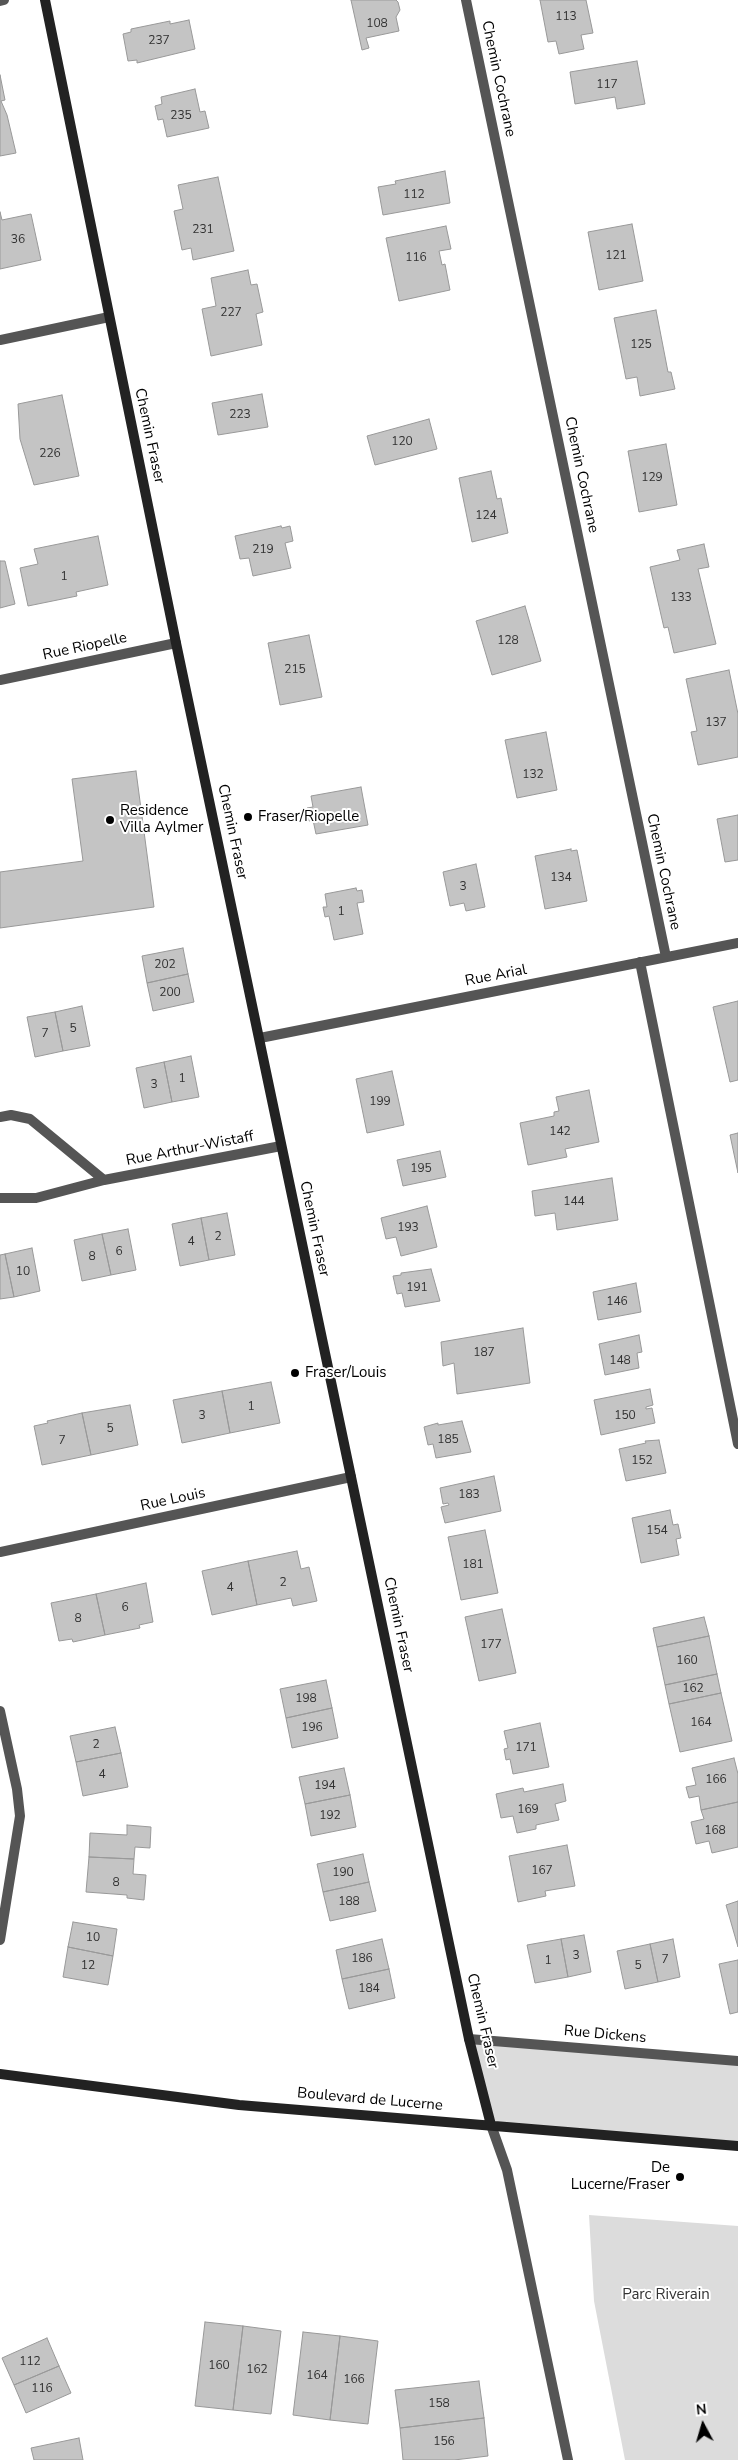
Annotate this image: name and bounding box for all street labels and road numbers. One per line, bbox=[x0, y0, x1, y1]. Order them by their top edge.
street label: Chemin Cochrane bbox=[477, 19, 519, 139]
street label: Chemin Fraser bbox=[130, 387, 168, 485]
street label: Chemin Cochrane bbox=[560, 415, 602, 535]
street label: Rue Riopelle bbox=[41, 629, 129, 665]
street label: Chemin Fraser bbox=[213, 783, 251, 881]
street label: Chemin Cochrane bbox=[642, 812, 684, 932]
street label: Rue Arial bbox=[464, 961, 528, 991]
street label: Rue Arthur-Wistaff bbox=[125, 1128, 255, 1170]
street label: Chemin Fraser bbox=[295, 1180, 333, 1278]
street label: Rue Louis bbox=[139, 1484, 207, 1516]
street label: Chemin Fraser bbox=[379, 1576, 417, 1674]
street label: Chemin Fraser bbox=[462, 1972, 502, 2070]
street label: Rue Dickens bbox=[563, 2022, 647, 2048]
street label: Boulevard de Lucerne bbox=[296, 2085, 444, 2115]

